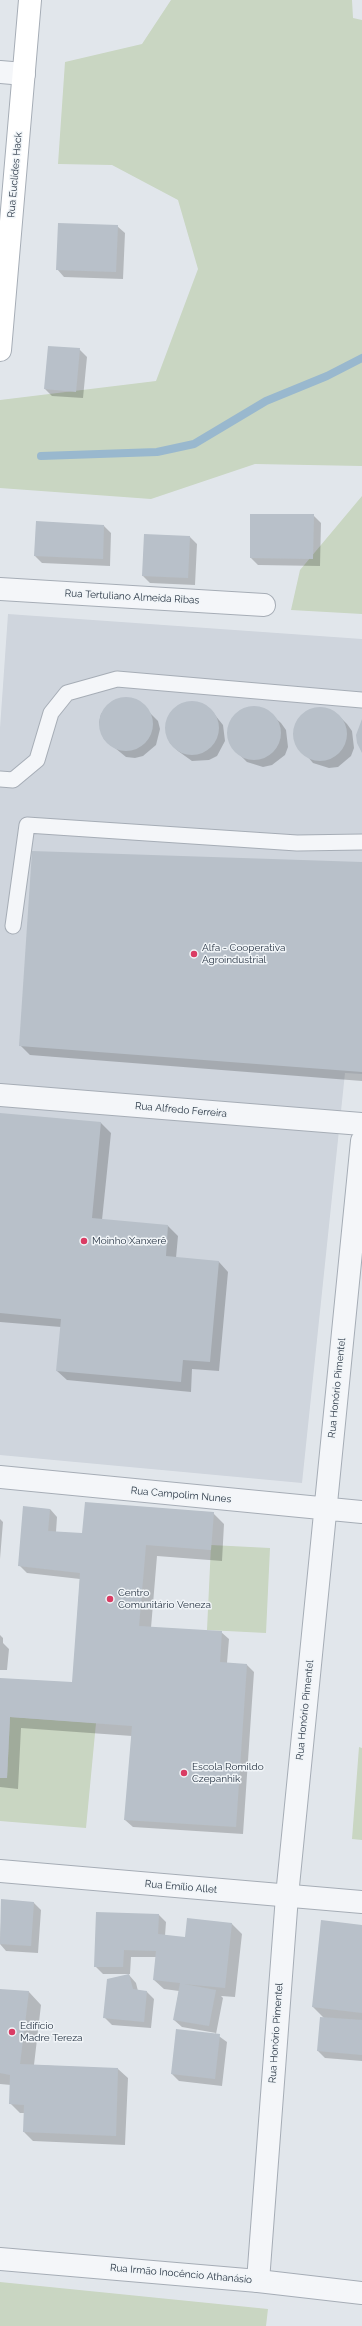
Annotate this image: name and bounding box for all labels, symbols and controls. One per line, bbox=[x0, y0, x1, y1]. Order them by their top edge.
street label: Rua Euclides Hack bbox=[5, 132, 25, 218]
street label: Rua Tertuliano Almeida Ribas bbox=[64, 587, 200, 607]
place label: Alfa - Cooperativa Agroindustrial bbox=[202, 942, 285, 966]
marker: Alfa - Cooperativa Agroindustrial bbox=[189, 949, 199, 959]
street label: Rua Alfredo Ferreira bbox=[134, 1100, 228, 1120]
place label: Moinho Xanxerê bbox=[92, 1235, 166, 1247]
marker: Moinho Xanxerê bbox=[79, 1236, 89, 1246]
street label: Rua Honório Pimentel bbox=[326, 1337, 348, 1439]
street label: Rua Campolim Nunes bbox=[130, 1485, 232, 1505]
place label: Centro Comunitário Veneza bbox=[118, 1587, 211, 1610]
marker: Centro Comunitário Veneza bbox=[105, 1594, 115, 1604]
street label: Rua Honório Pimentel bbox=[294, 1659, 316, 1761]
place label: Escola Romildo Czepanhik bbox=[192, 1761, 264, 1784]
marker: Escola Romildo Czepanhik bbox=[179, 1768, 189, 1778]
street label: Rua Emílio Allet bbox=[144, 1878, 218, 1896]
street label: Rua Honório Pimentel bbox=[267, 1982, 285, 2084]
place label: Edifício Madre Tereza bbox=[20, 2020, 83, 2044]
marker: Edifício Madre Tereza bbox=[7, 2027, 17, 2037]
street label: Rua Irmão Inocêncio Athanásio bbox=[109, 2262, 253, 2286]

